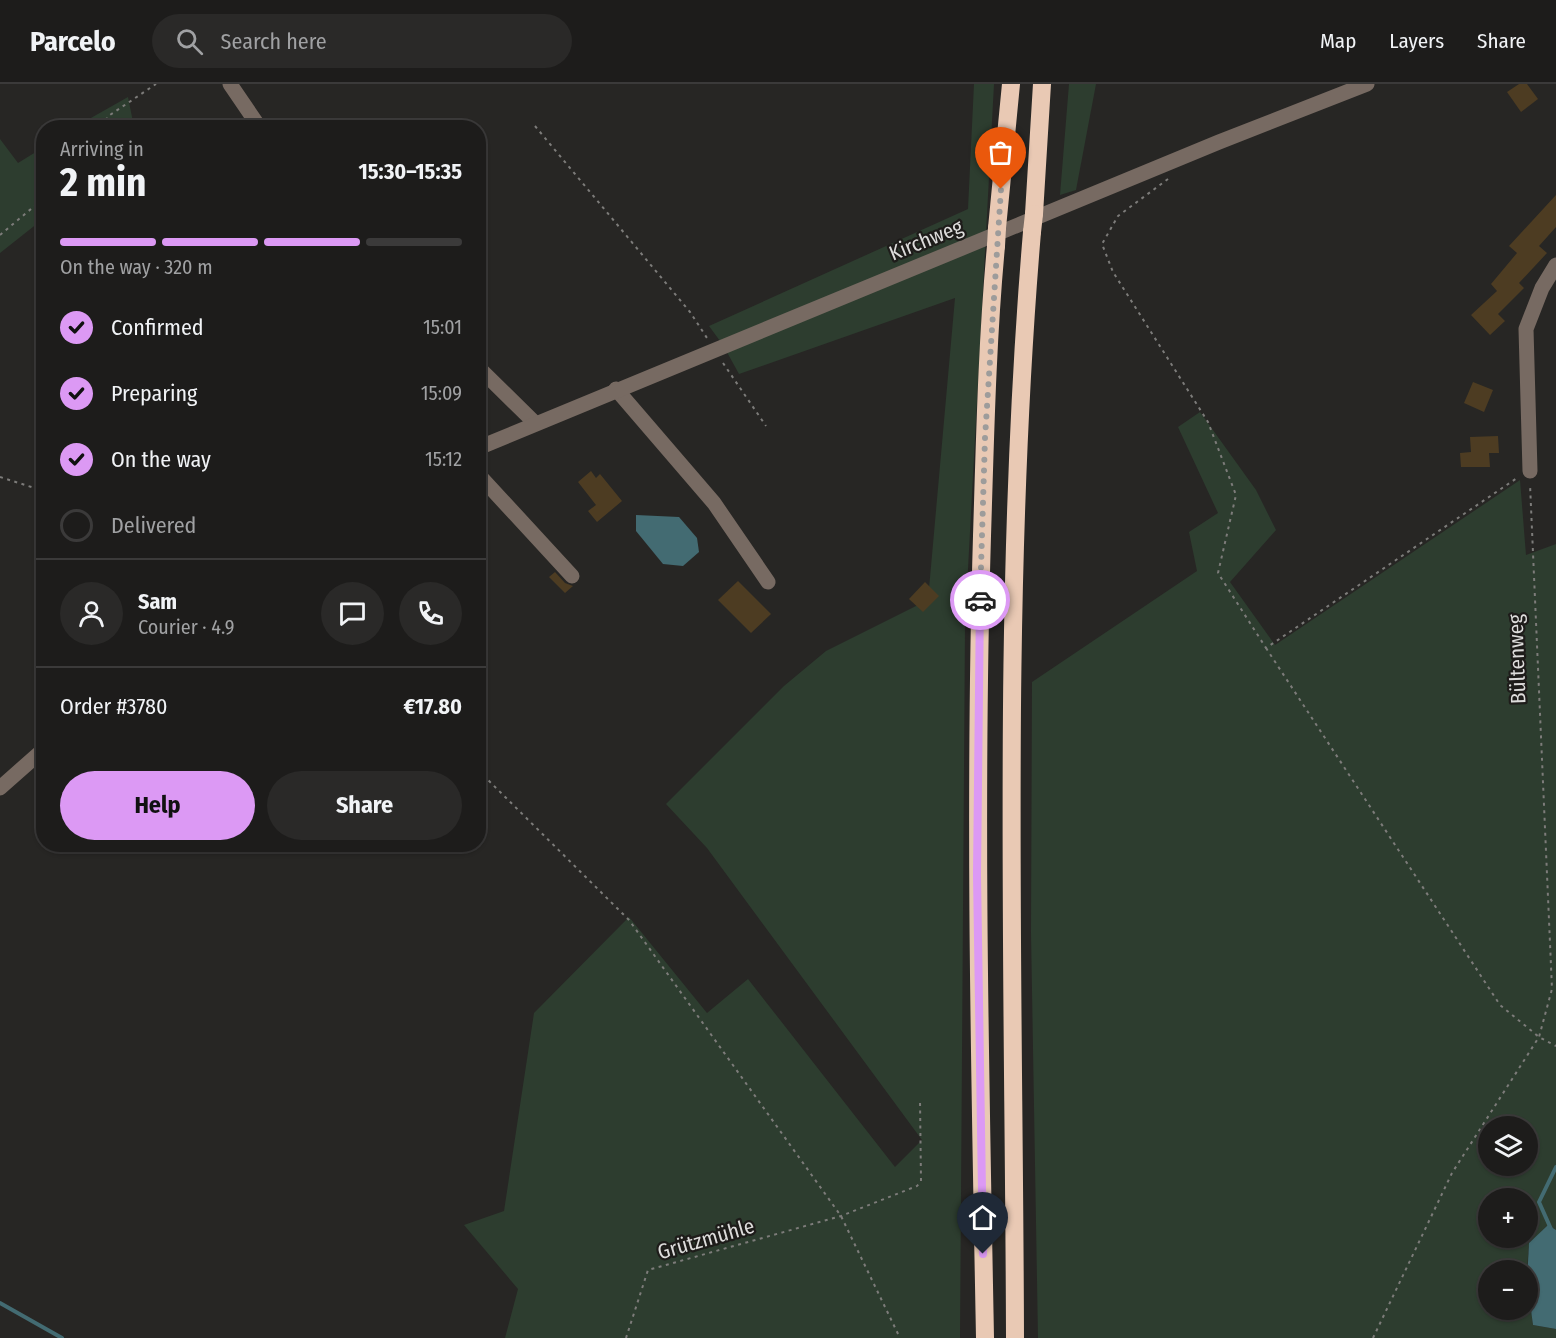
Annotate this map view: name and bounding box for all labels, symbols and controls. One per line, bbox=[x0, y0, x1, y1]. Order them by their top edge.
search box bbox=[152, 14, 572, 68]
text: Parcelo bbox=[30, 25, 116, 58]
icon: search bbox=[173, 25, 206, 58]
text: Search here bbox=[221, 28, 327, 55]
text: Map bbox=[1320, 28, 1356, 54]
text: Layers bbox=[1389, 28, 1444, 54]
text: Share bbox=[1477, 28, 1526, 54]
pin bbox=[975, 127, 1026, 189]
icon: bag bbox=[984, 136, 1017, 169]
text: Arriving in bbox=[60, 137, 144, 161]
text: 15:30–15:35 bbox=[358, 158, 462, 185]
text: 2 min bbox=[60, 160, 146, 206]
street label: Kirchweg bbox=[885, 213, 967, 267]
text: On the way · 320 m bbox=[60, 255, 213, 279]
icon: check bbox=[60, 311, 93, 344]
text: Confirmed bbox=[111, 314, 204, 341]
text: 15:01 bbox=[423, 315, 462, 339]
icon: check bbox=[60, 377, 93, 410]
text: Preparing bbox=[111, 380, 197, 407]
text: 15:09 bbox=[421, 381, 462, 405]
icon: check bbox=[60, 443, 93, 476]
text: On the way bbox=[111, 446, 211, 473]
text: 15:12 bbox=[425, 447, 462, 471]
text: Delivered bbox=[111, 512, 196, 539]
courier bbox=[950, 570, 1010, 630]
button: person bbox=[60, 582, 123, 645]
button: chat bbox=[321, 582, 384, 645]
button: phone bbox=[399, 582, 462, 645]
icon: car bbox=[964, 584, 997, 617]
text: Sam bbox=[138, 588, 177, 615]
street label: Bültenweg bbox=[1502, 613, 1532, 704]
text: Courier · 4.9 bbox=[138, 615, 234, 639]
text: Order #3780 bbox=[60, 693, 167, 720]
text: €17.80 bbox=[404, 693, 462, 720]
button: Help bbox=[60, 771, 255, 840]
button: Share bbox=[267, 771, 462, 840]
map controls bbox=[1478, 1116, 1538, 1320]
button: layers bbox=[1478, 1116, 1538, 1176]
button: + bbox=[1478, 1188, 1538, 1248]
pin bbox=[957, 1192, 1008, 1254]
icon: home bbox=[966, 1201, 999, 1234]
street label: Grützmühle bbox=[655, 1213, 757, 1265]
button: − bbox=[1478, 1260, 1538, 1320]

